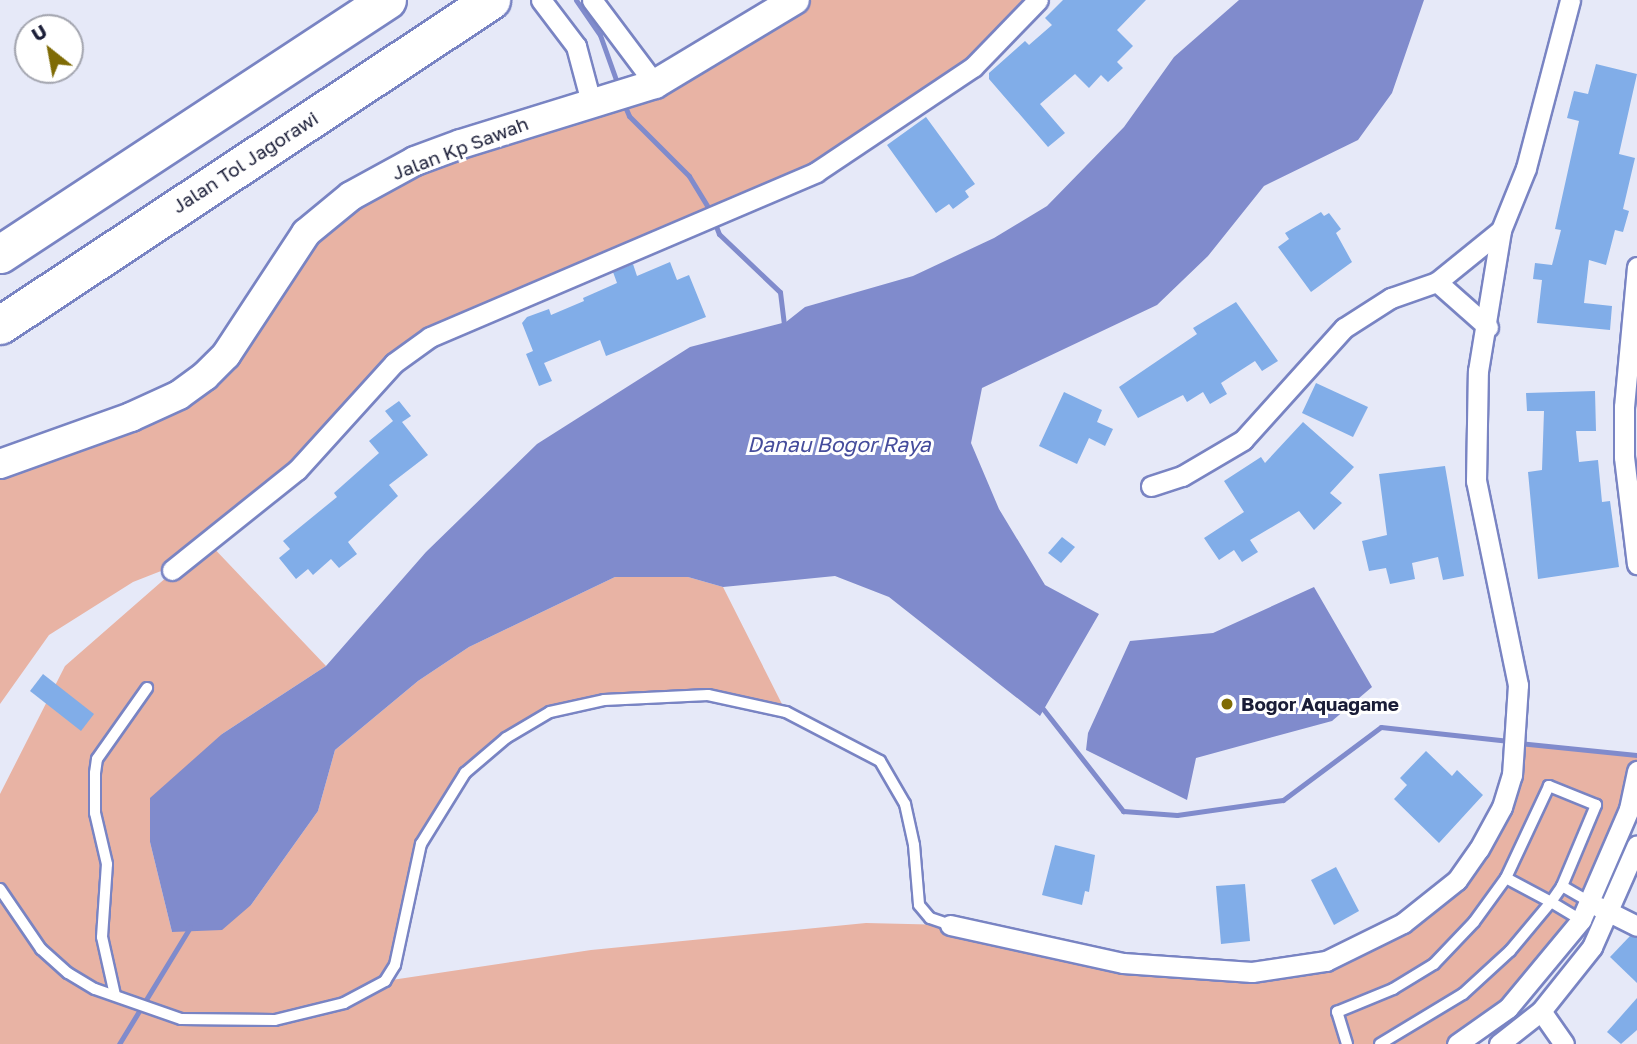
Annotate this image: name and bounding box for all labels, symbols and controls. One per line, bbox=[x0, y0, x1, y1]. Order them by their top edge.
north arrow bbox=[14, 14, 84, 84]
text: U bbox=[27, 19, 51, 46]
street label: Jalan Tol Jagorawi bbox=[168, 106, 322, 218]
street label: Jalan Kp Sawah bbox=[389, 112, 531, 184]
water label: Danau Bogor Raya bbox=[747, 431, 931, 457]
place label: Bogor Aquagame bbox=[1241, 693, 1399, 715]
marker: Bogor Aquagame bbox=[1219, 696, 1235, 712]

